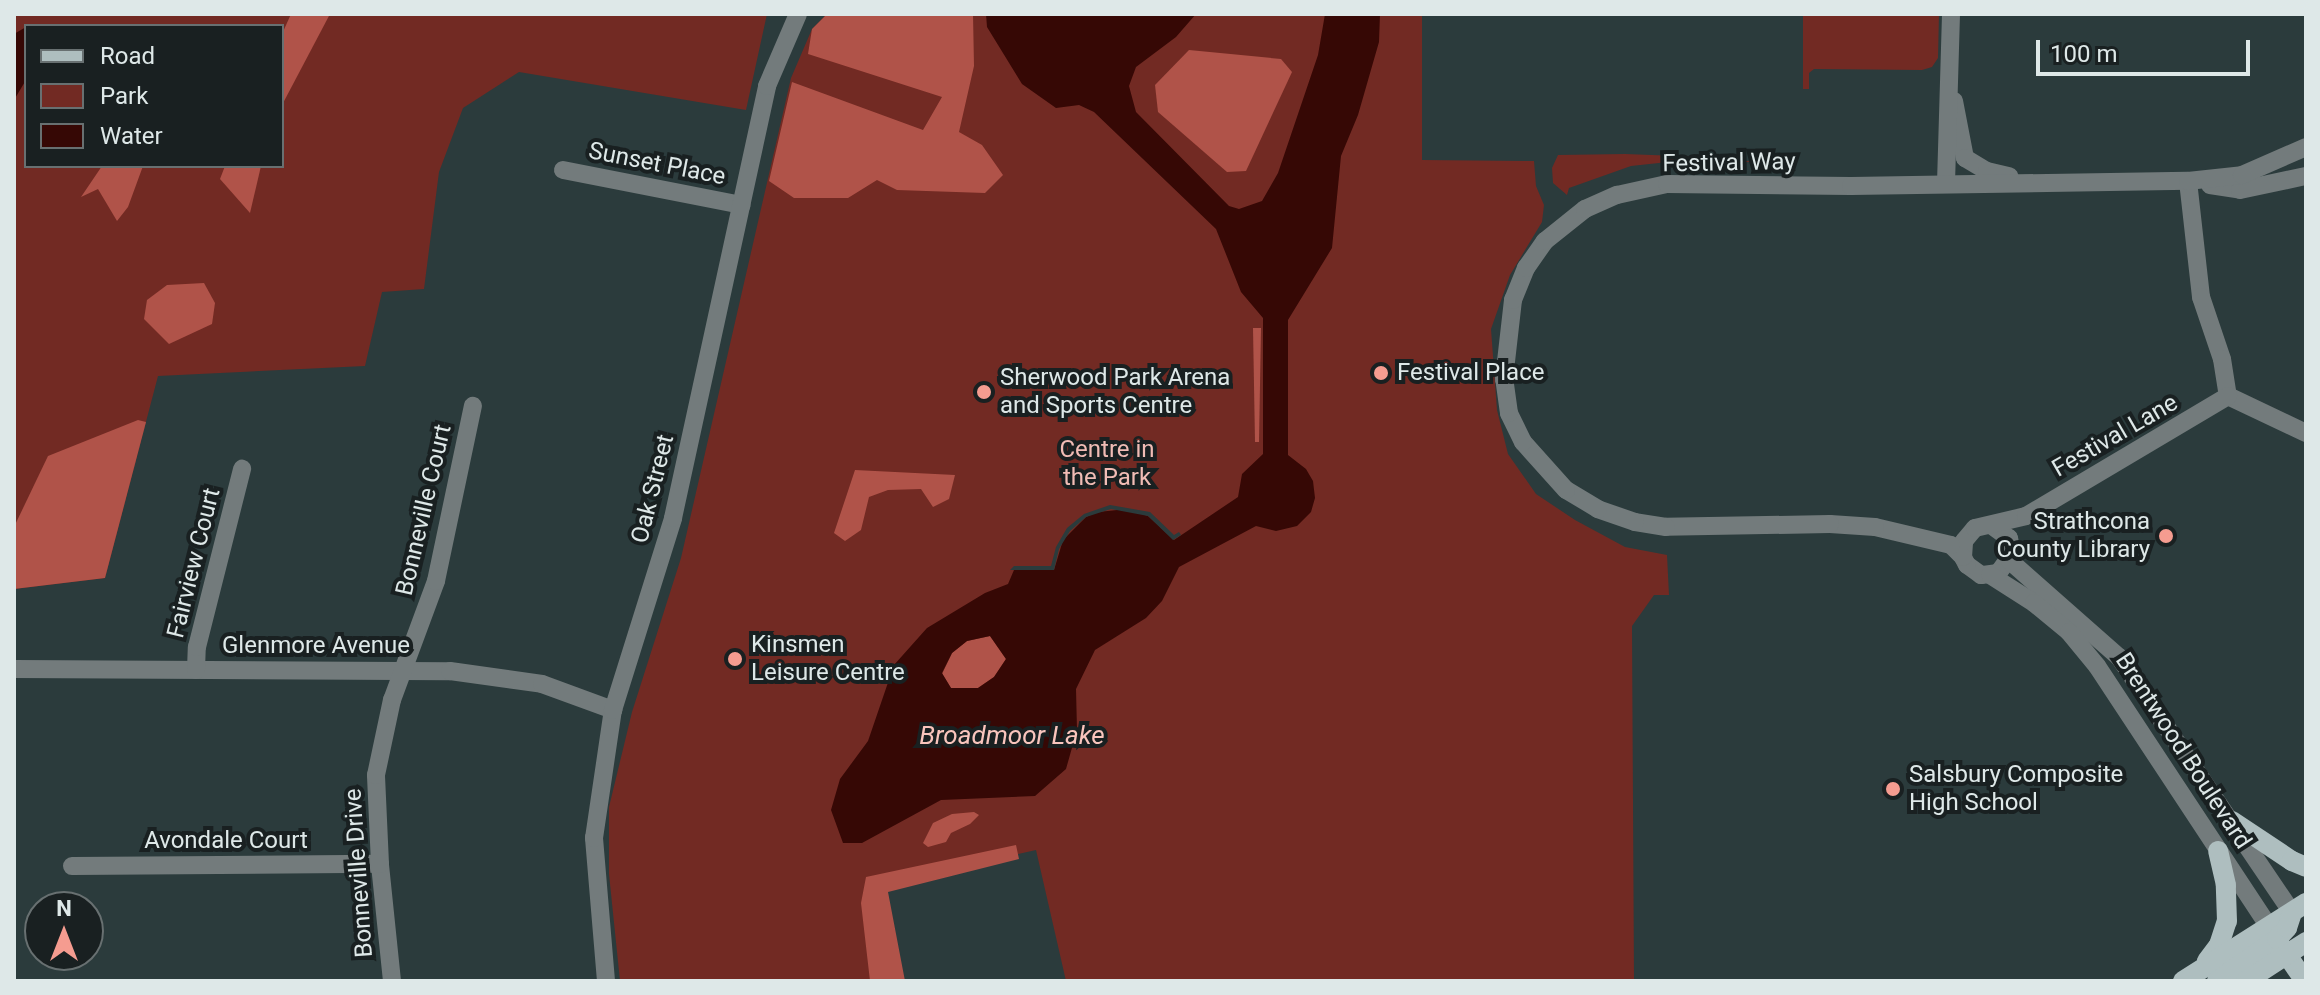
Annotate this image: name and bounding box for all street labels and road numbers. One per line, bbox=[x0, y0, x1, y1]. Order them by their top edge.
street label: Sunset Place bbox=[586, 137, 728, 191]
street label: Festival Way bbox=[1662, 147, 1796, 179]
street label: Festival Lane bbox=[2047, 389, 2183, 483]
street label: Bonneville Court bbox=[390, 422, 458, 598]
street label: Oak Street bbox=[626, 432, 680, 546]
street label: Fairview Court bbox=[161, 485, 227, 641]
street label: Glenmore Avenue bbox=[222, 632, 410, 660]
street label: Brentwood Boulevard bbox=[2109, 648, 2257, 854]
street label: Bonneville Drive bbox=[339, 787, 379, 959]
street label: Avondale Court bbox=[144, 827, 308, 855]

